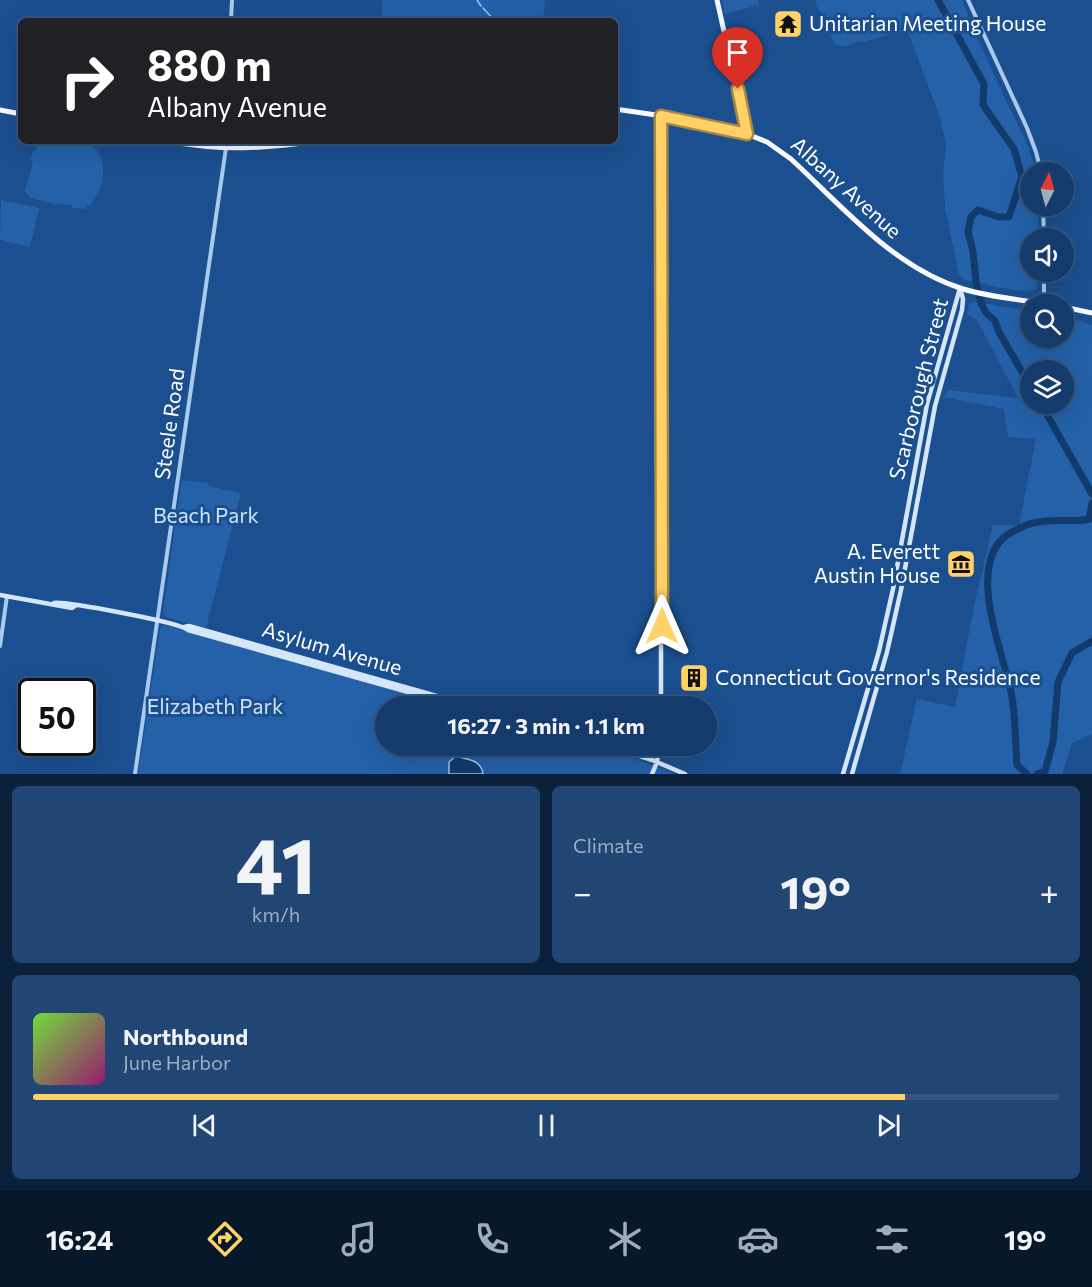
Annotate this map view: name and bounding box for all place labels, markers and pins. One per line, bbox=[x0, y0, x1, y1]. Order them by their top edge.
temple icon: Unitarian Meeting House bbox=[772, 8, 804, 40]
place label: Unitarian Meeting House bbox=[809, 10, 1046, 35]
pin bbox=[712, 27, 763, 89]
place label: A. Everett Austin House bbox=[814, 538, 940, 587]
museum icon: A. Everett Austin House bbox=[945, 548, 977, 580]
building icon: Connecticut Governor's Residence bbox=[678, 662, 710, 694]
place label: Connecticut Governor's Residence bbox=[715, 664, 1041, 689]

